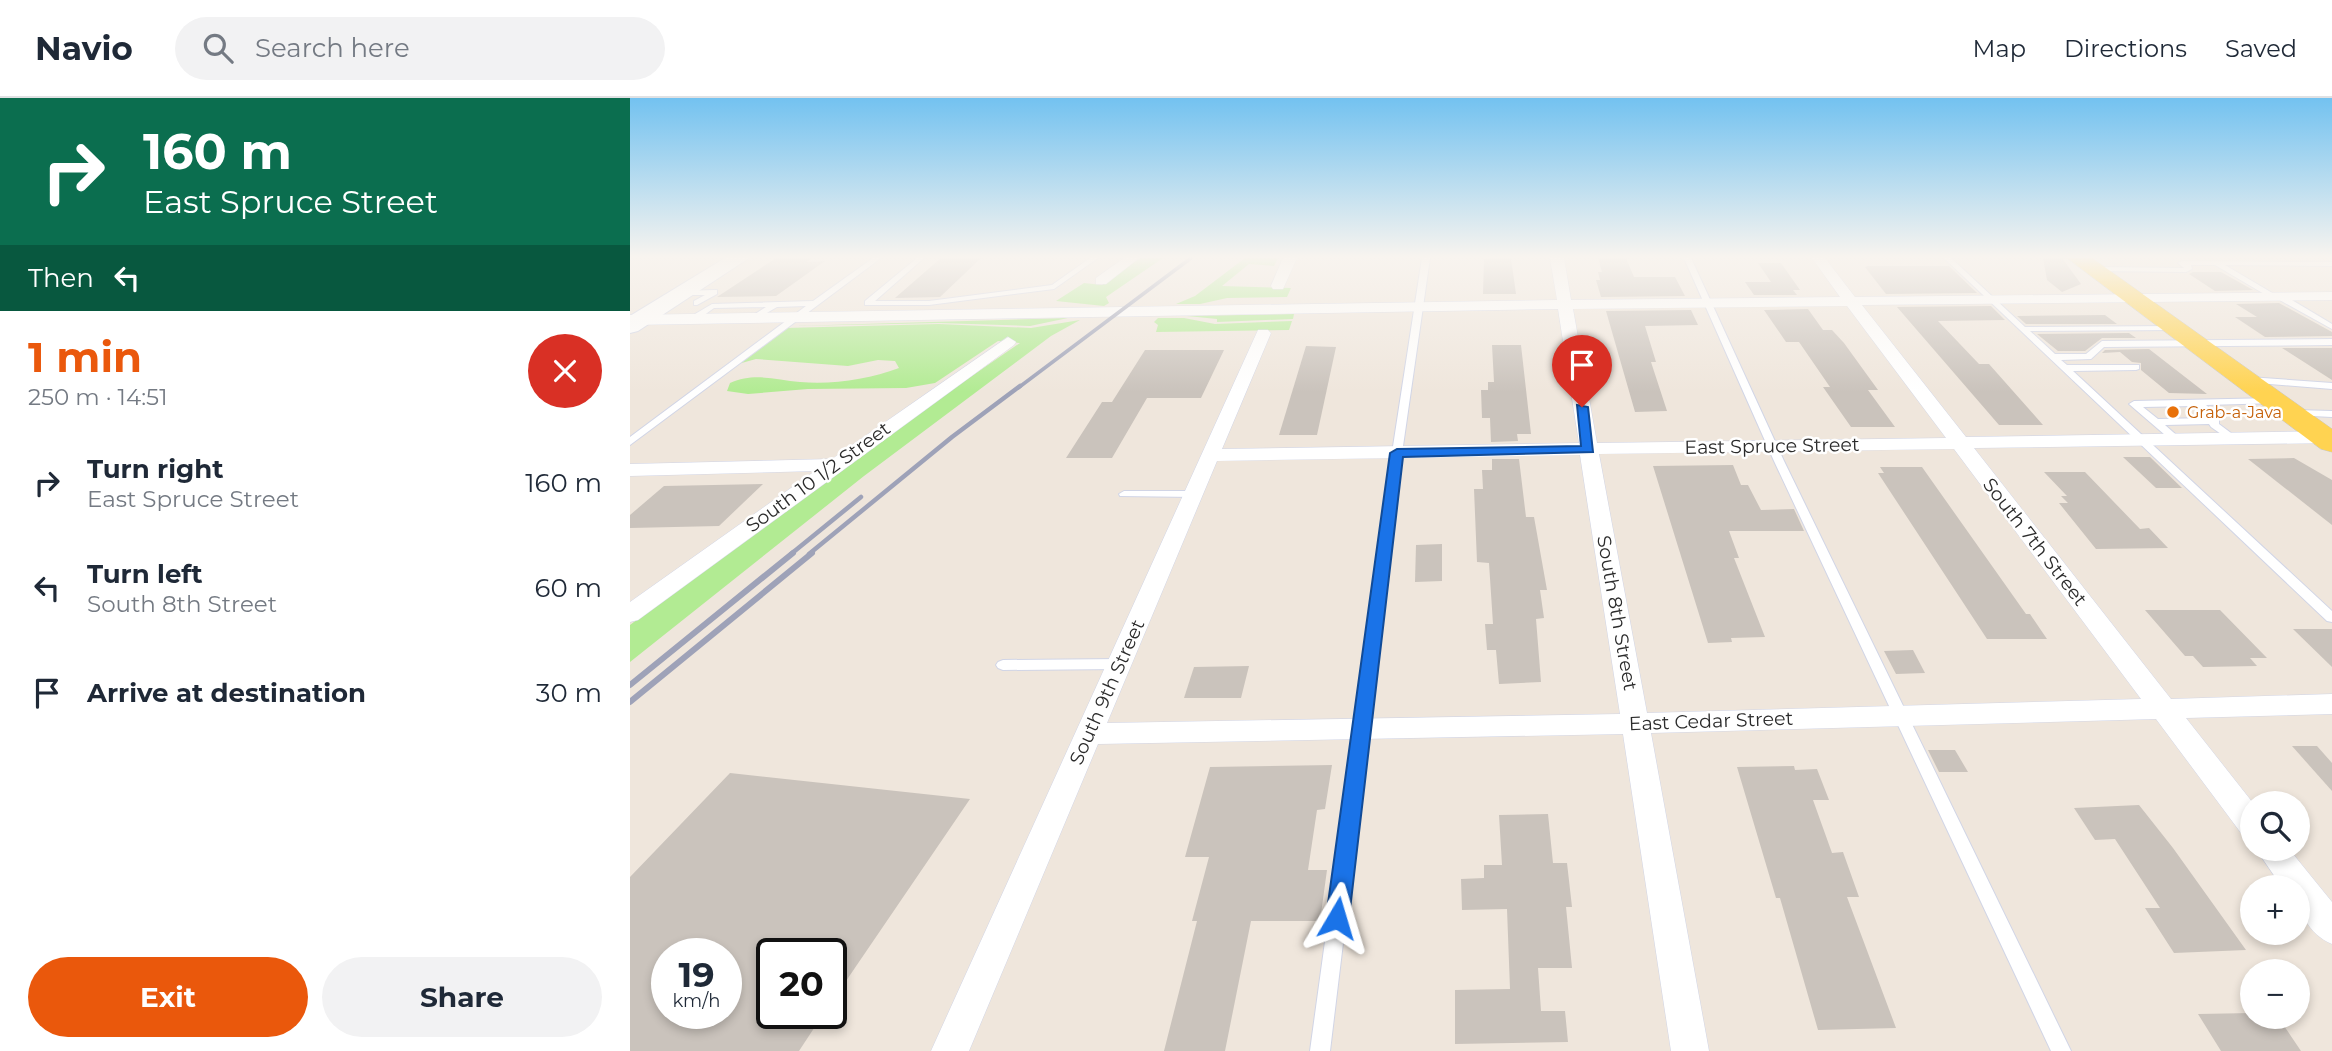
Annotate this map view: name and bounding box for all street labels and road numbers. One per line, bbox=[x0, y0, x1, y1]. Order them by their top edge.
street label: South 10 1/2 Street bbox=[741, 417, 895, 537]
street label: East Spruce Street bbox=[1684, 433, 1860, 459]
street label: South 7th Street bbox=[1978, 474, 2092, 611]
street label: South 8th Street bbox=[1592, 534, 1642, 693]
street label: South 9th Street bbox=[1065, 616, 1149, 768]
street label: East Cedar Street bbox=[1628, 707, 1794, 735]

